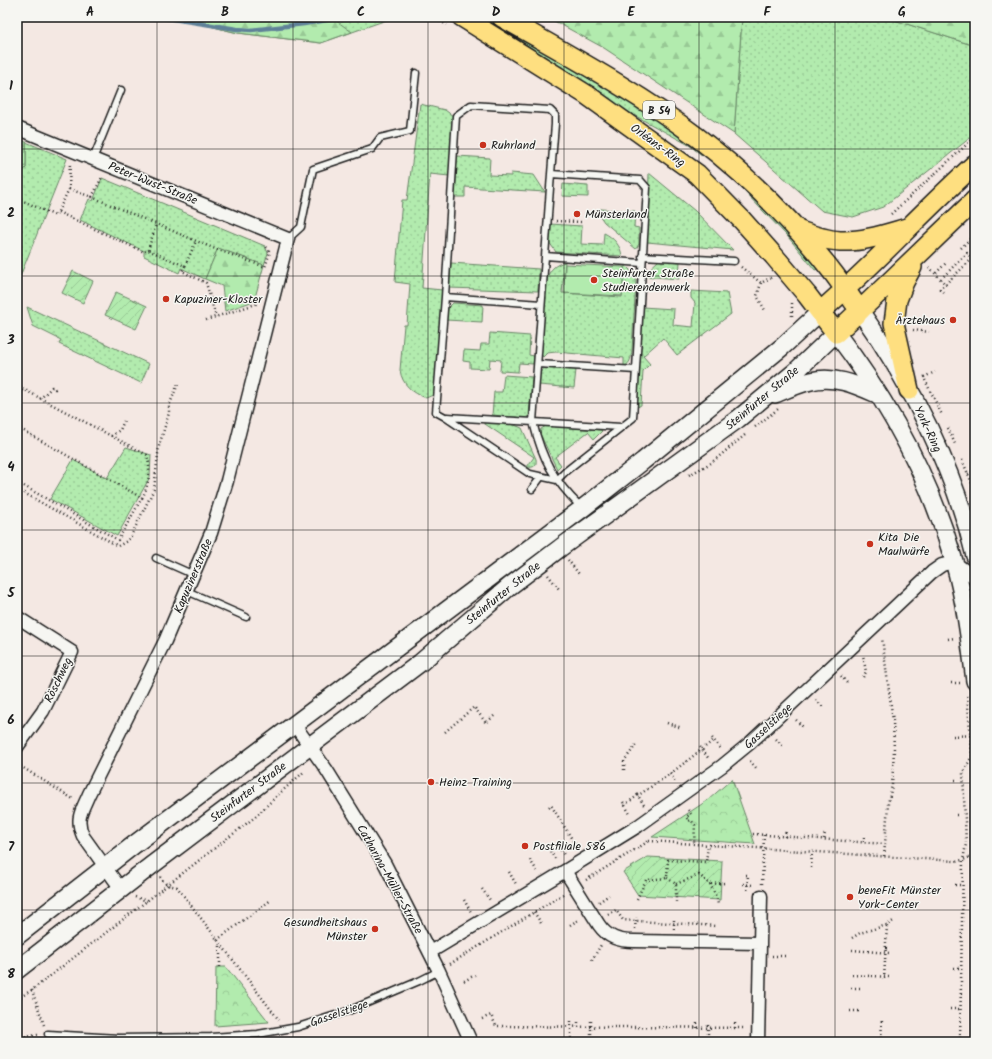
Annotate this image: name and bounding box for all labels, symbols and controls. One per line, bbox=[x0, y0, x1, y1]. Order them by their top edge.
text: A bbox=[86, 2, 94, 23]
text: B bbox=[221, 2, 229, 23]
text: C bbox=[357, 2, 365, 23]
text: D bbox=[492, 2, 501, 23]
text: E bbox=[627, 2, 635, 23]
text: F bbox=[763, 2, 771, 23]
text: G bbox=[898, 2, 906, 23]
text: 1 bbox=[9, 76, 13, 97]
road number: B 54 bbox=[643, 101, 675, 119]
street label: Orléans-Ring bbox=[626, 119, 689, 172]
place label: Ruhrland bbox=[491, 136, 536, 155]
marker: Ruhrland bbox=[478, 140, 488, 150]
street label: Peter-Wust-Straße bbox=[105, 157, 201, 210]
text: 2 bbox=[7, 203, 15, 224]
place label: Münsterland bbox=[585, 205, 648, 224]
marker: Münsterland bbox=[572, 209, 582, 219]
place label: Steinfurter Straße Studierendenwerk bbox=[602, 264, 694, 297]
marker: Steinfurter Straße Studierendenwerk bbox=[589, 275, 599, 285]
place label: Kapuziner-Kloster bbox=[174, 290, 263, 309]
marker: Kapuziner-Kloster bbox=[161, 294, 171, 304]
place label: Ärztehaus bbox=[895, 311, 945, 330]
marker: Ärztehaus bbox=[948, 315, 958, 325]
text: 3 bbox=[6, 330, 15, 351]
street label: Steinfurter Straße bbox=[721, 361, 804, 435]
street label: York-Ring bbox=[908, 403, 947, 456]
text: 4 bbox=[7, 457, 15, 478]
place label: Kita Die Maulwürfe bbox=[878, 528, 930, 561]
street label: Kapuzinerstraße bbox=[169, 535, 218, 617]
marker: Kita Die Maulwürfe bbox=[865, 539, 875, 549]
street label: Steinfurter Straße bbox=[462, 557, 545, 630]
text: 5 bbox=[7, 583, 16, 604]
street label: Röschweg bbox=[39, 654, 78, 706]
street label: Gasselstiege bbox=[740, 698, 797, 754]
text: 6 bbox=[7, 710, 15, 731]
street label: Steinfurter Straße bbox=[206, 757, 291, 828]
place label: Heinz Training bbox=[439, 773, 512, 792]
marker: Heinz Training bbox=[426, 777, 436, 787]
street label: Catharina-Müller-Straße bbox=[351, 821, 428, 938]
text: 7 bbox=[8, 837, 15, 858]
place label: Postfiliale 586 bbox=[533, 837, 606, 856]
marker: Postfiliale 586 bbox=[520, 841, 530, 851]
place label: beneFit Münster York-Center bbox=[858, 881, 942, 914]
marker: beneFit Münster York-Center bbox=[845, 892, 855, 902]
place label: Gesundheitshaus Münster bbox=[284, 913, 368, 946]
marker: Gesundheitshaus Münster bbox=[370, 924, 380, 934]
text: 8 bbox=[7, 964, 15, 985]
street label: Gasselstiege bbox=[307, 994, 371, 1032]

